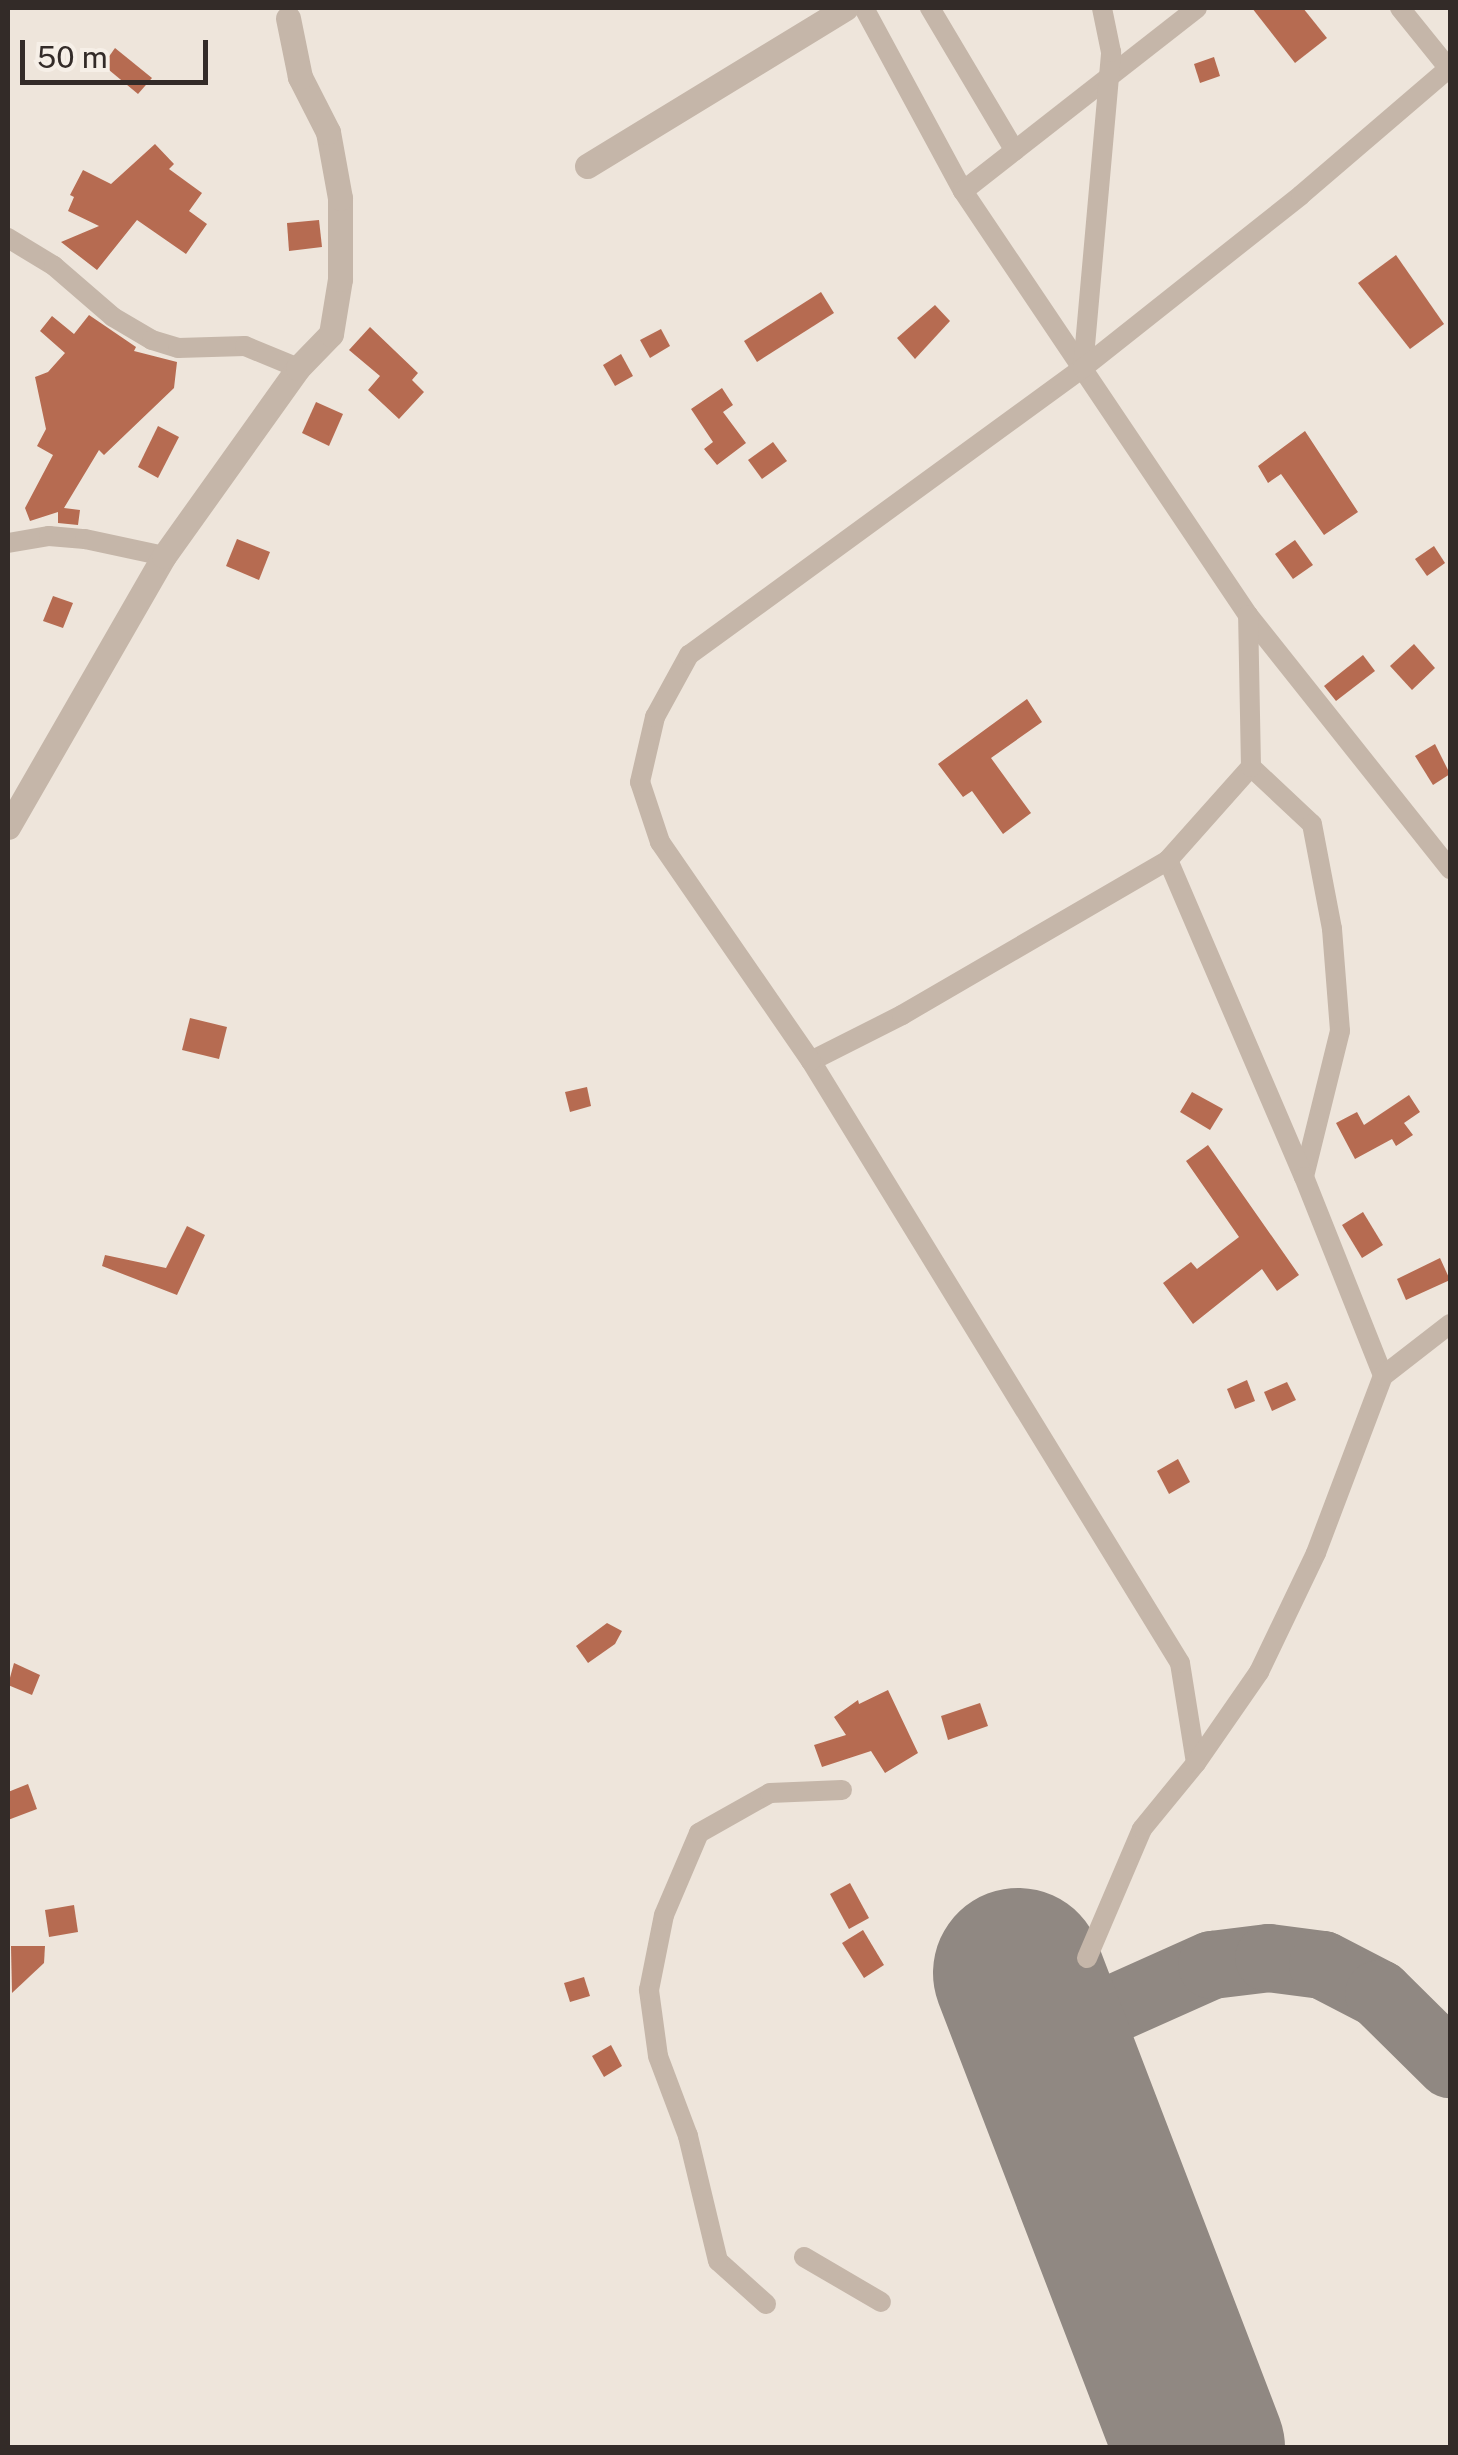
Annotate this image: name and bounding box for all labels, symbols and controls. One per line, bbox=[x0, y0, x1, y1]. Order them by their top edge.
scale bar bbox=[25, 20, 212, 82]
text: 50 m bbox=[37, 39, 108, 75]

